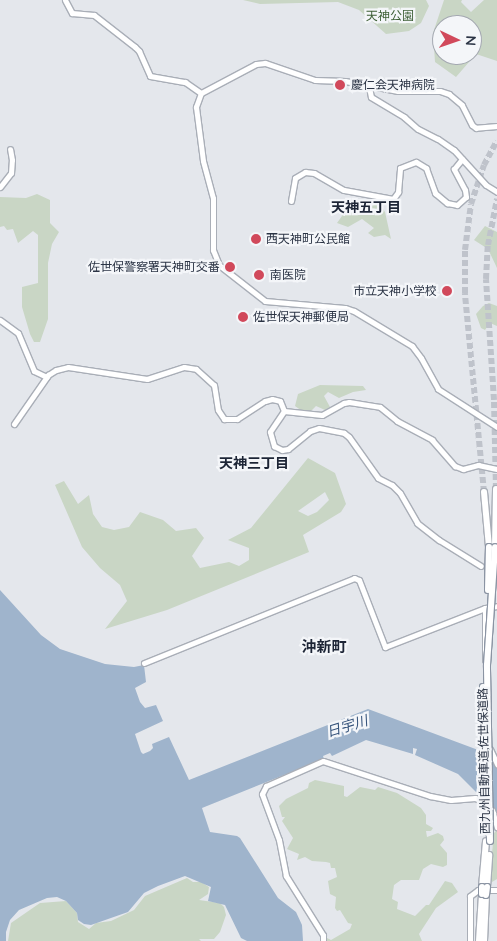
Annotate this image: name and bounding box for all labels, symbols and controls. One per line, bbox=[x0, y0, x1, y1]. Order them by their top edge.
park label: 天神公園 bbox=[366, 9, 414, 23]
north arrow bbox=[432, 15, 482, 65]
text: N bbox=[462, 35, 480, 46]
marker: 慶仁会天神病院 bbox=[333, 78, 347, 92]
place label: 慶仁会天神病院 bbox=[351, 78, 435, 92]
district label: 天神五丁目 bbox=[331, 199, 401, 215]
place label: 西天神町公民館 bbox=[266, 232, 350, 246]
marker: 西天神町公民館 bbox=[250, 233, 262, 245]
place label: 佐世保警察署天神町交番 bbox=[88, 260, 220, 274]
marker: 佐世保警察署天神町交番 bbox=[224, 261, 236, 273]
marker: 南医院 bbox=[252, 268, 266, 282]
place label: 南医院 bbox=[270, 268, 306, 282]
place label: 市立天神小学校 bbox=[353, 284, 437, 298]
marker: 市立天神小学校 bbox=[441, 285, 453, 297]
place label: 佐世保天神郵便局 bbox=[253, 310, 349, 324]
marker: 佐世保天神郵便局 bbox=[237, 311, 249, 323]
district label: 天神三丁目 bbox=[219, 455, 289, 471]
district label: 沖新町 bbox=[302, 638, 346, 656]
street label: 西九州自動車道;佐世保道路 bbox=[476, 688, 492, 834]
water label: 日宇川 bbox=[324, 712, 370, 740]

